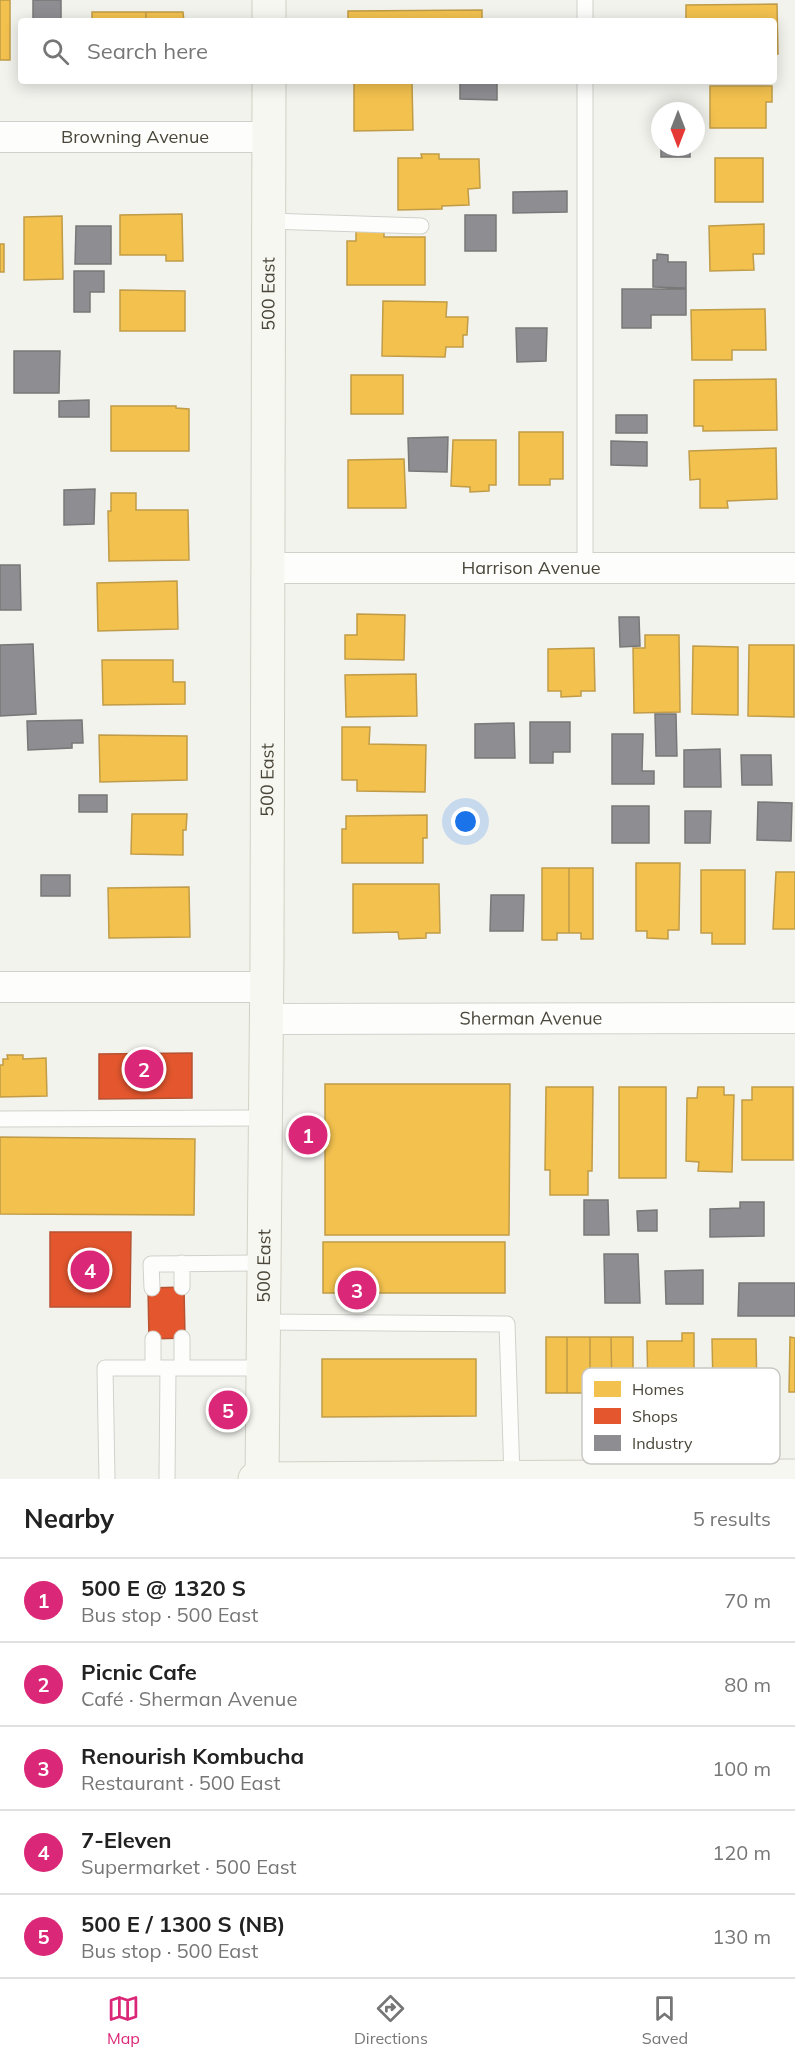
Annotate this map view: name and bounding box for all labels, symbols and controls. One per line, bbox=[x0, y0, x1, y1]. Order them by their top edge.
search box bbox=[18, 18, 777, 84]
icon: search bbox=[39, 35, 72, 68]
text: Search here bbox=[87, 37, 208, 65]
north arrow bbox=[651, 102, 705, 156]
street label: Browning Avenue bbox=[61, 125, 209, 148]
street label: 500 East bbox=[256, 257, 280, 331]
street label: Harrison Avenue bbox=[461, 556, 601, 579]
street label: 500 East bbox=[255, 743, 278, 817]
your location bbox=[451, 807, 480, 836]
street label: Sherman Avenue bbox=[460, 1006, 602, 1030]
pin: 2 bbox=[124, 1046, 164, 1092]
pin: 1 bbox=[288, 1112, 328, 1158]
street label: 500 East bbox=[252, 1229, 275, 1303]
pin: 4 bbox=[70, 1248, 110, 1292]
pin: 3 bbox=[338, 1268, 376, 1312]
legend bbox=[582, 1368, 780, 1464]
text: Homes bbox=[632, 1379, 684, 1399]
pin: 5 bbox=[208, 1388, 248, 1432]
text: Shops bbox=[632, 1406, 678, 1426]
text: Industry bbox=[632, 1433, 693, 1453]
text: Nearby bbox=[24, 1502, 114, 1535]
text: 5 results bbox=[693, 1506, 771, 1531]
text: 500 E @ 1320 S bbox=[81, 1574, 246, 1602]
text: 1 bbox=[38, 1588, 50, 1613]
text: 70 m bbox=[724, 1588, 771, 1613]
text: Bus stop · 500 East bbox=[81, 1602, 258, 1627]
text: Picnic Cafe bbox=[81, 1658, 197, 1686]
text: 2 bbox=[38, 1672, 50, 1697]
text: 80 m bbox=[724, 1672, 771, 1697]
text: Café · Sherman Avenue bbox=[81, 1686, 297, 1711]
text: Renourish Kombucha bbox=[81, 1742, 304, 1770]
text: 3 bbox=[38, 1756, 50, 1781]
text: 100 m bbox=[712, 1756, 771, 1781]
text: Restaurant · 500 East bbox=[81, 1770, 280, 1795]
text: 7-Eleven bbox=[81, 1826, 172, 1854]
text: 4 bbox=[38, 1840, 50, 1865]
text: 120 m bbox=[712, 1840, 771, 1865]
text: Supermarket · 500 East bbox=[81, 1854, 297, 1879]
text: 500 E / 1300 S (NB) bbox=[81, 1910, 285, 1938]
text: 5 bbox=[38, 1924, 50, 1949]
text: 130 m bbox=[712, 1924, 771, 1949]
text: Bus stop · 500 East bbox=[81, 1938, 258, 1963]
tab: Map bbox=[107, 1992, 140, 2048]
tab: Directions bbox=[354, 1992, 428, 2048]
tab: Saved bbox=[642, 1992, 688, 2048]

